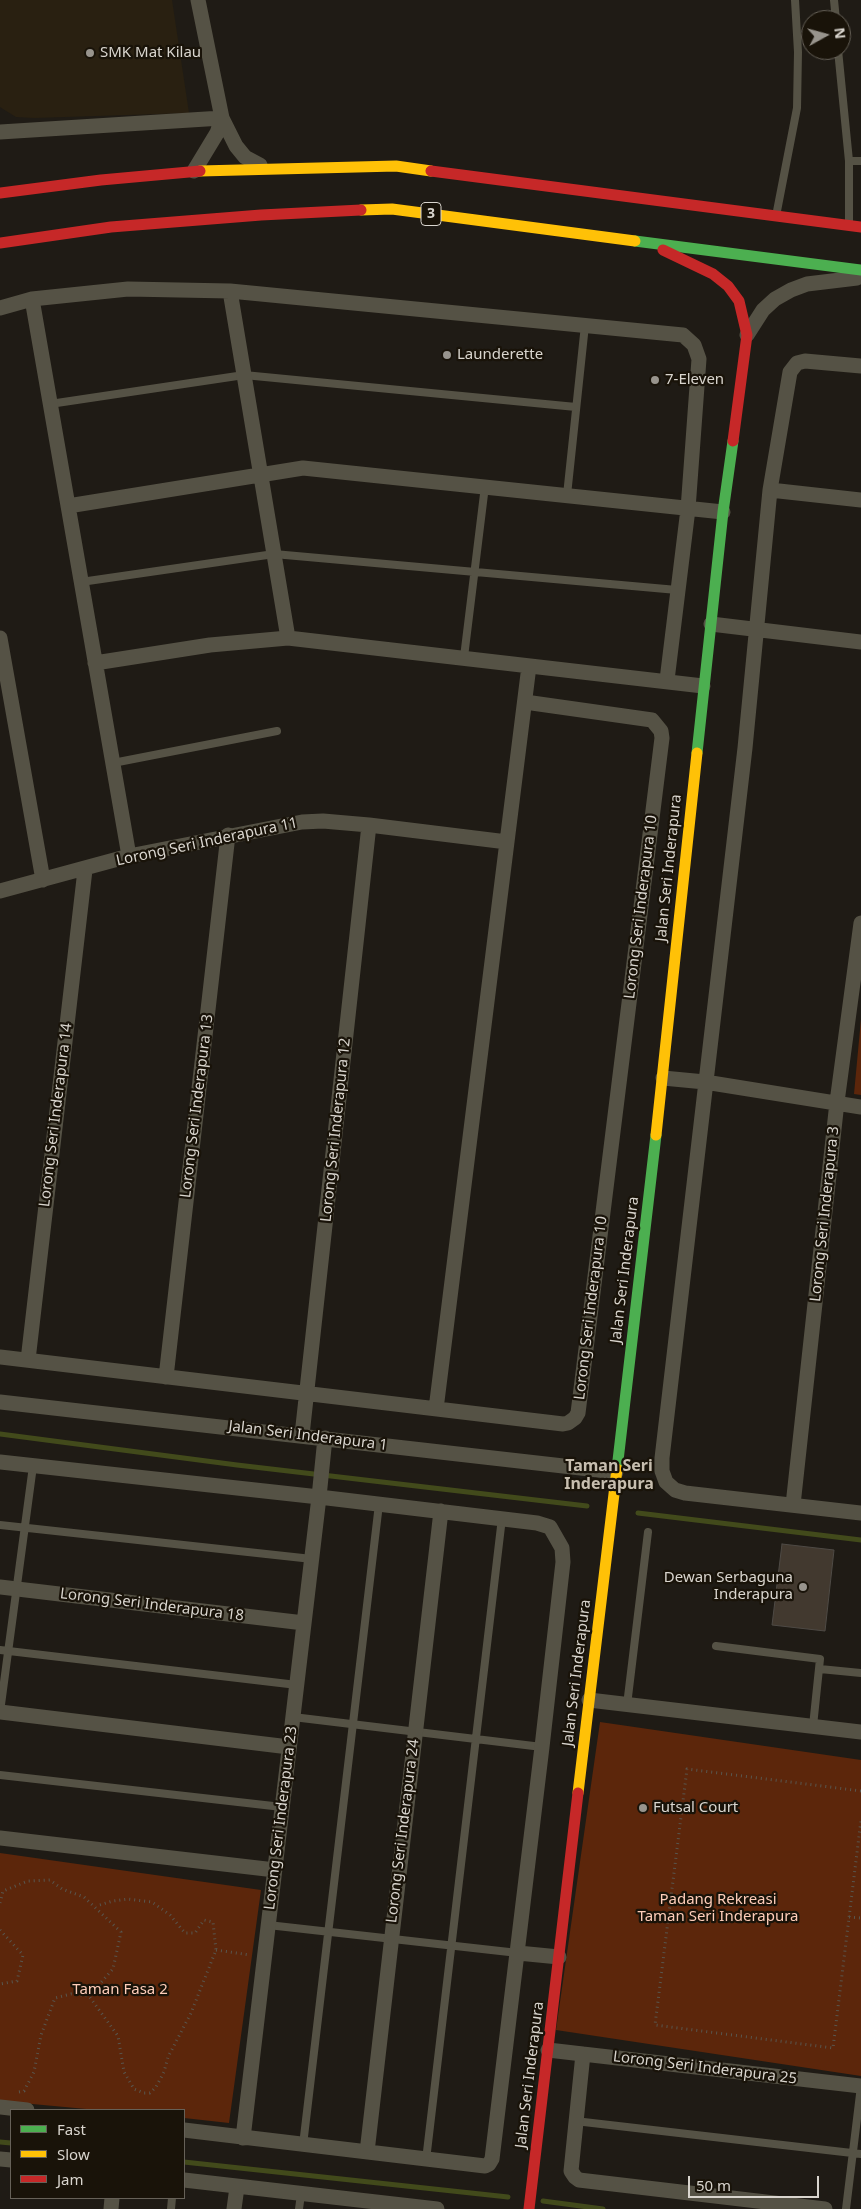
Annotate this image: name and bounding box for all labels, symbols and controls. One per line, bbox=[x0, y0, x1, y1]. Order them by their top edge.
north arrow bbox=[801, 10, 851, 60]
text: N bbox=[830, 26, 851, 40]
place label: SMK Mat Kilau bbox=[100, 44, 201, 62]
marker: SMK Mat Kilau bbox=[84, 47, 96, 59]
road number: 3 bbox=[421, 202, 441, 225]
place label: Launderette bbox=[457, 346, 543, 364]
marker: Launderette bbox=[441, 349, 453, 361]
place label: 7-Eleven bbox=[665, 371, 724, 389]
marker: 7-Eleven bbox=[649, 374, 661, 386]
street label: Jalan Seri Inderapura bbox=[652, 794, 686, 942]
street label: Lorong Seri Inderapura 11 bbox=[115, 814, 299, 870]
street label: Lorong Seri Inderapura 10 bbox=[621, 814, 661, 1000]
street label: Lorong Seri Inderapura 13 bbox=[177, 1013, 217, 1199]
street label: Lorong Seri Inderapura 14 bbox=[36, 1022, 76, 1208]
street label: Lorong Seri Inderapura 12 bbox=[317, 1037, 355, 1223]
street label: Lorong Seri Inderapura 3 bbox=[807, 1125, 843, 1303]
street label: Jalan Seri Inderapura bbox=[607, 1196, 643, 1344]
street label: Lorong Seri Inderapura 10 bbox=[571, 1215, 611, 1401]
street label: Jalan Seri Inderapura 1 bbox=[227, 1417, 389, 1455]
district label: Taman Seri Inderapura bbox=[564, 1456, 654, 1494]
place label: Dewan Serbaguna Inderapura bbox=[664, 1569, 793, 1604]
marker: Dewan Serbaguna Inderapura bbox=[797, 1581, 809, 1593]
street label: Lorong Seri Inderapura 18 bbox=[59, 1585, 245, 1625]
street label: Jalan Seri Inderapura bbox=[559, 1599, 595, 1747]
street label: Lorong Seri Inderapura 23 bbox=[261, 1725, 301, 1911]
street label: Lorong Seri Inderapura 24 bbox=[383, 1738, 423, 1924]
place label: Futsal Court bbox=[653, 1799, 738, 1817]
marker: Futsal Court bbox=[637, 1802, 649, 1814]
park label: Padang Rekreasi Taman Seri Inderapura bbox=[638, 1891, 798, 1926]
park label: Taman Fasa 2 bbox=[72, 1981, 168, 1999]
street label: Jalan Seri Inderapura bbox=[512, 2001, 548, 2149]
street label: Lorong Seri Inderapura 25 bbox=[612, 2048, 798, 2088]
legend bbox=[10, 2109, 185, 2199]
text: Fast bbox=[57, 2119, 86, 2139]
text: Slow bbox=[57, 2144, 90, 2164]
scale bar bbox=[691, 2166, 822, 2198]
text: Jam bbox=[57, 2169, 84, 2189]
text: 50 m bbox=[696, 2175, 731, 2195]

